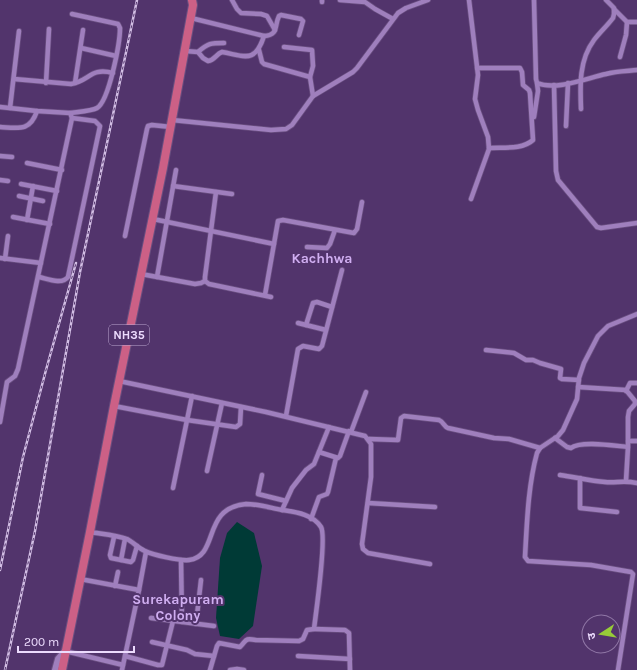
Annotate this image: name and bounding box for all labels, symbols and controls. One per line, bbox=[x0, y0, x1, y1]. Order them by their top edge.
district label: Kachhwa bbox=[291, 250, 353, 267]
road number: NH35 bbox=[109, 325, 149, 345]
district label: Surekapuram Colony bbox=[132, 591, 224, 624]
north arrow bbox=[581, 614, 621, 654]
scale bar bbox=[18, 628, 134, 654]
text: उ bbox=[585, 631, 599, 640]
text: 200 m bbox=[24, 635, 59, 649]

